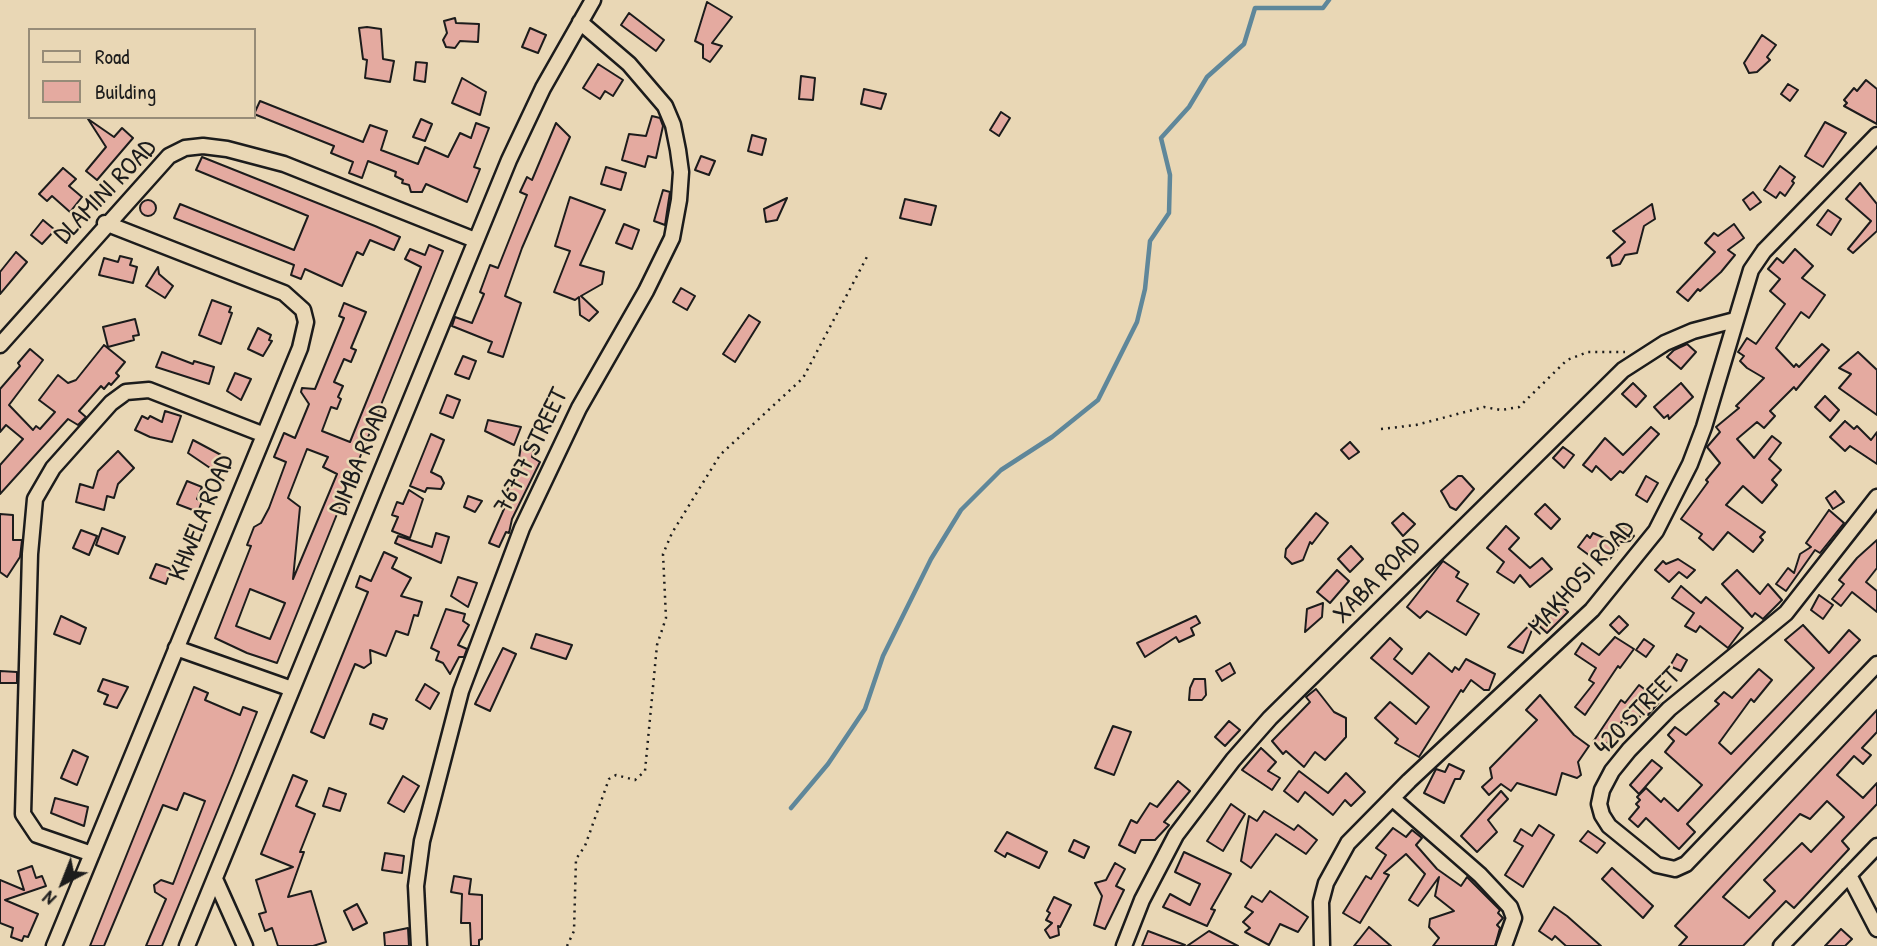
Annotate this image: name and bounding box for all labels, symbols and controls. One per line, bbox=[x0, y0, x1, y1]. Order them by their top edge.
legend bbox=[28, 28, 256, 119]
text: Road bbox=[95, 42, 129, 71]
text: Building bbox=[95, 77, 156, 106]
street label: DLAMINI ROAD bbox=[48, 133, 164, 251]
street label: 76797 STREET bbox=[488, 383, 576, 519]
street label: DIMBA ROAD bbox=[324, 400, 396, 520]
street label: KHWELA ROAD bbox=[163, 451, 241, 585]
street label: MAKHOSI ROAD bbox=[1522, 514, 1642, 642]
street label: XABA ROAD bbox=[1327, 530, 1427, 630]
street label: 420 STREET bbox=[1588, 661, 1688, 763]
north arrow bbox=[28, 848, 98, 918]
text: N bbox=[36, 886, 61, 912]

